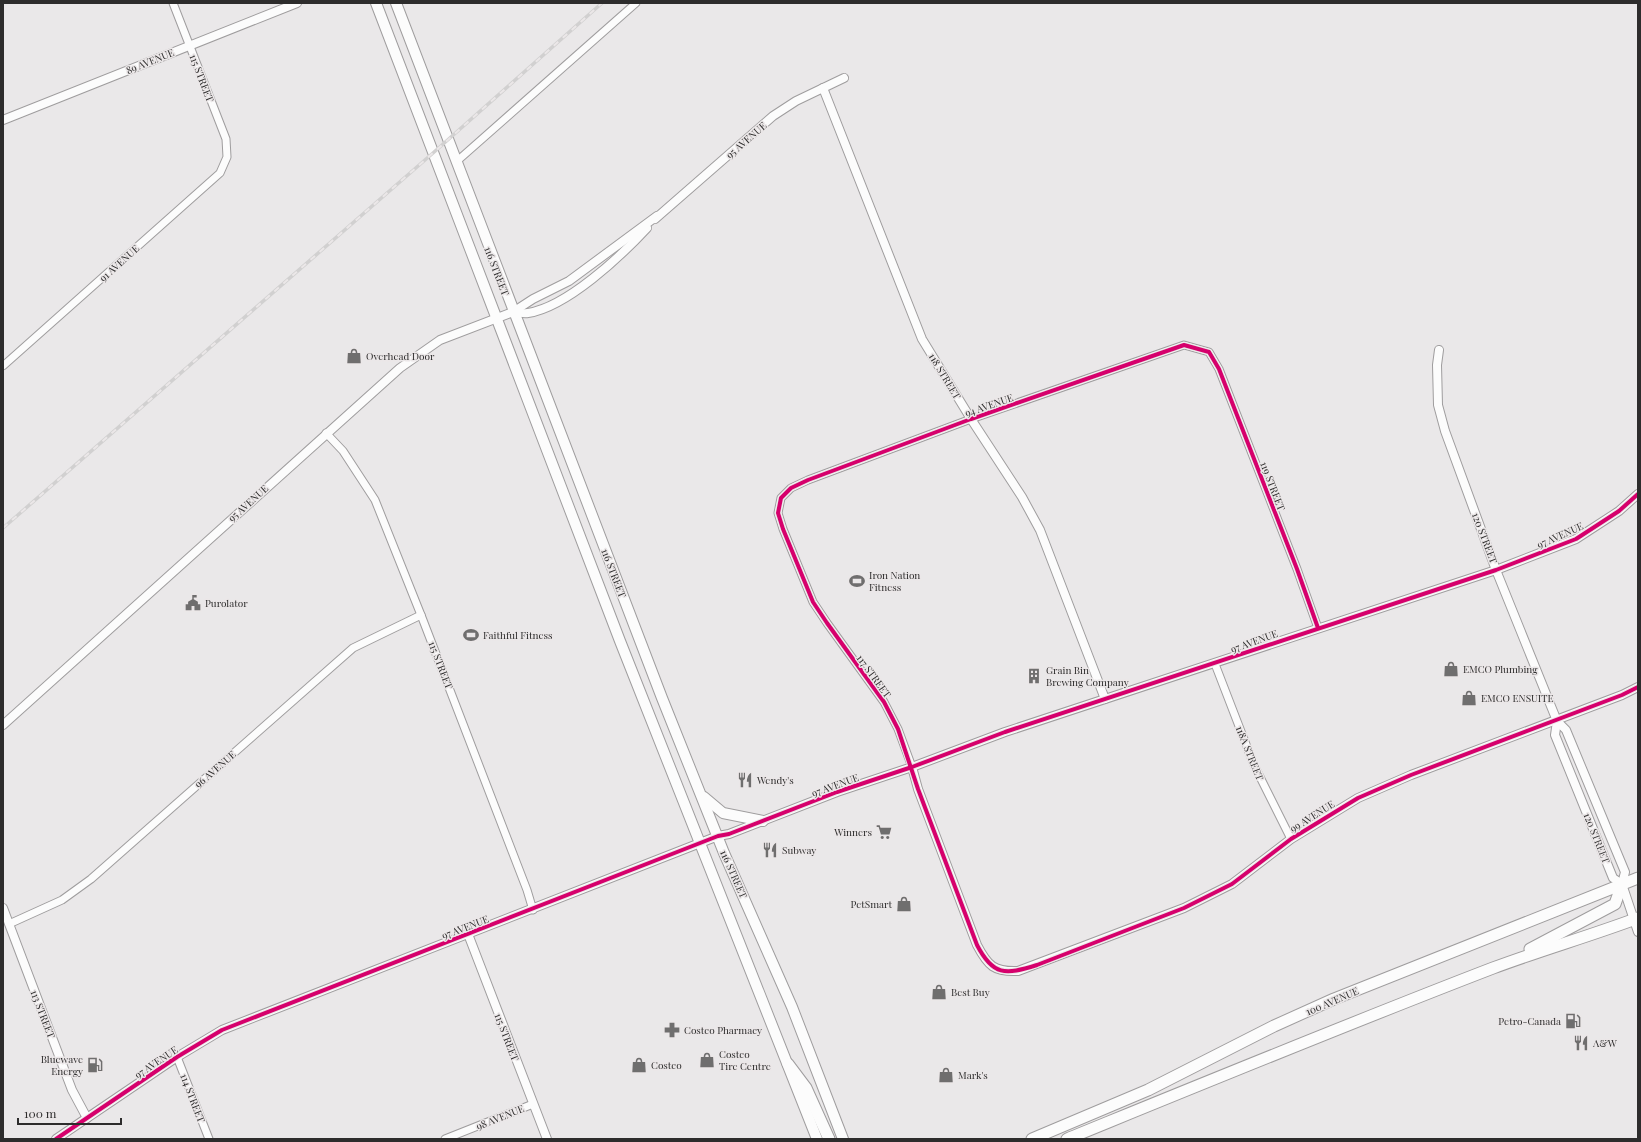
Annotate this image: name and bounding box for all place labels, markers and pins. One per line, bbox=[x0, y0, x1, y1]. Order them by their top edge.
shop icon: Overhead Door bbox=[345, 347, 363, 365]
place label: Overhead Door bbox=[366, 349, 435, 363]
place label: Iron Nation Fitness bbox=[869, 568, 920, 594]
sports icon: Iron Nation Fitness bbox=[848, 572, 866, 590]
public building icon: Purolator bbox=[184, 594, 202, 612]
place label: Purolator bbox=[205, 596, 248, 610]
sports icon: Faithful Fitness bbox=[462, 626, 480, 644]
place label: Faithful Fitness bbox=[483, 628, 553, 642]
shop icon: EMCO Plumbing bbox=[1442, 660, 1460, 678]
place label: EMCO Plumbing bbox=[1463, 662, 1538, 676]
place label: Grain Bin Brewing Company bbox=[1046, 663, 1129, 689]
building icon: Grain Bin Brewing Company bbox=[1025, 667, 1043, 685]
shop icon: EMCO ENSUITE bbox=[1460, 689, 1478, 707]
place label: EMCO ENSUITE bbox=[1481, 691, 1554, 705]
restaurant icon: Wendy's bbox=[736, 771, 754, 789]
place label: Wendy's bbox=[756, 773, 794, 787]
supermarket icon: Winners bbox=[875, 823, 893, 841]
place label: Winners bbox=[833, 825, 872, 839]
restaurant icon: Subway bbox=[761, 841, 779, 859]
place label: Subway bbox=[782, 843, 816, 857]
shop icon: PetSmart bbox=[895, 895, 913, 913]
place label: PetSmart bbox=[850, 897, 892, 911]
shop icon: Best Buy bbox=[930, 983, 948, 1001]
place label: Best Buy bbox=[951, 985, 990, 999]
fuel station icon: Petro-Canada bbox=[1564, 1012, 1582, 1030]
place label: Petro-Canada bbox=[1498, 1014, 1561, 1028]
pharmacy icon: Costco Pharmacy bbox=[663, 1021, 681, 1039]
place label: Costco Pharmacy bbox=[684, 1023, 762, 1037]
restaurant icon: A&W bbox=[1572, 1034, 1590, 1052]
place label: A&W bbox=[1592, 1036, 1618, 1050]
place label: Costco Tire Centre bbox=[719, 1047, 771, 1073]
shop icon: Costco Tire Centre bbox=[698, 1051, 716, 1069]
place label: Bluewave Energy bbox=[41, 1052, 83, 1078]
fuel station icon: Bluewave Energy bbox=[86, 1056, 104, 1074]
shop icon: Costco bbox=[630, 1056, 648, 1074]
place label: Costco bbox=[651, 1058, 682, 1072]
shop icon: Mark's bbox=[937, 1066, 955, 1084]
place label: Mark's bbox=[958, 1068, 988, 1082]

